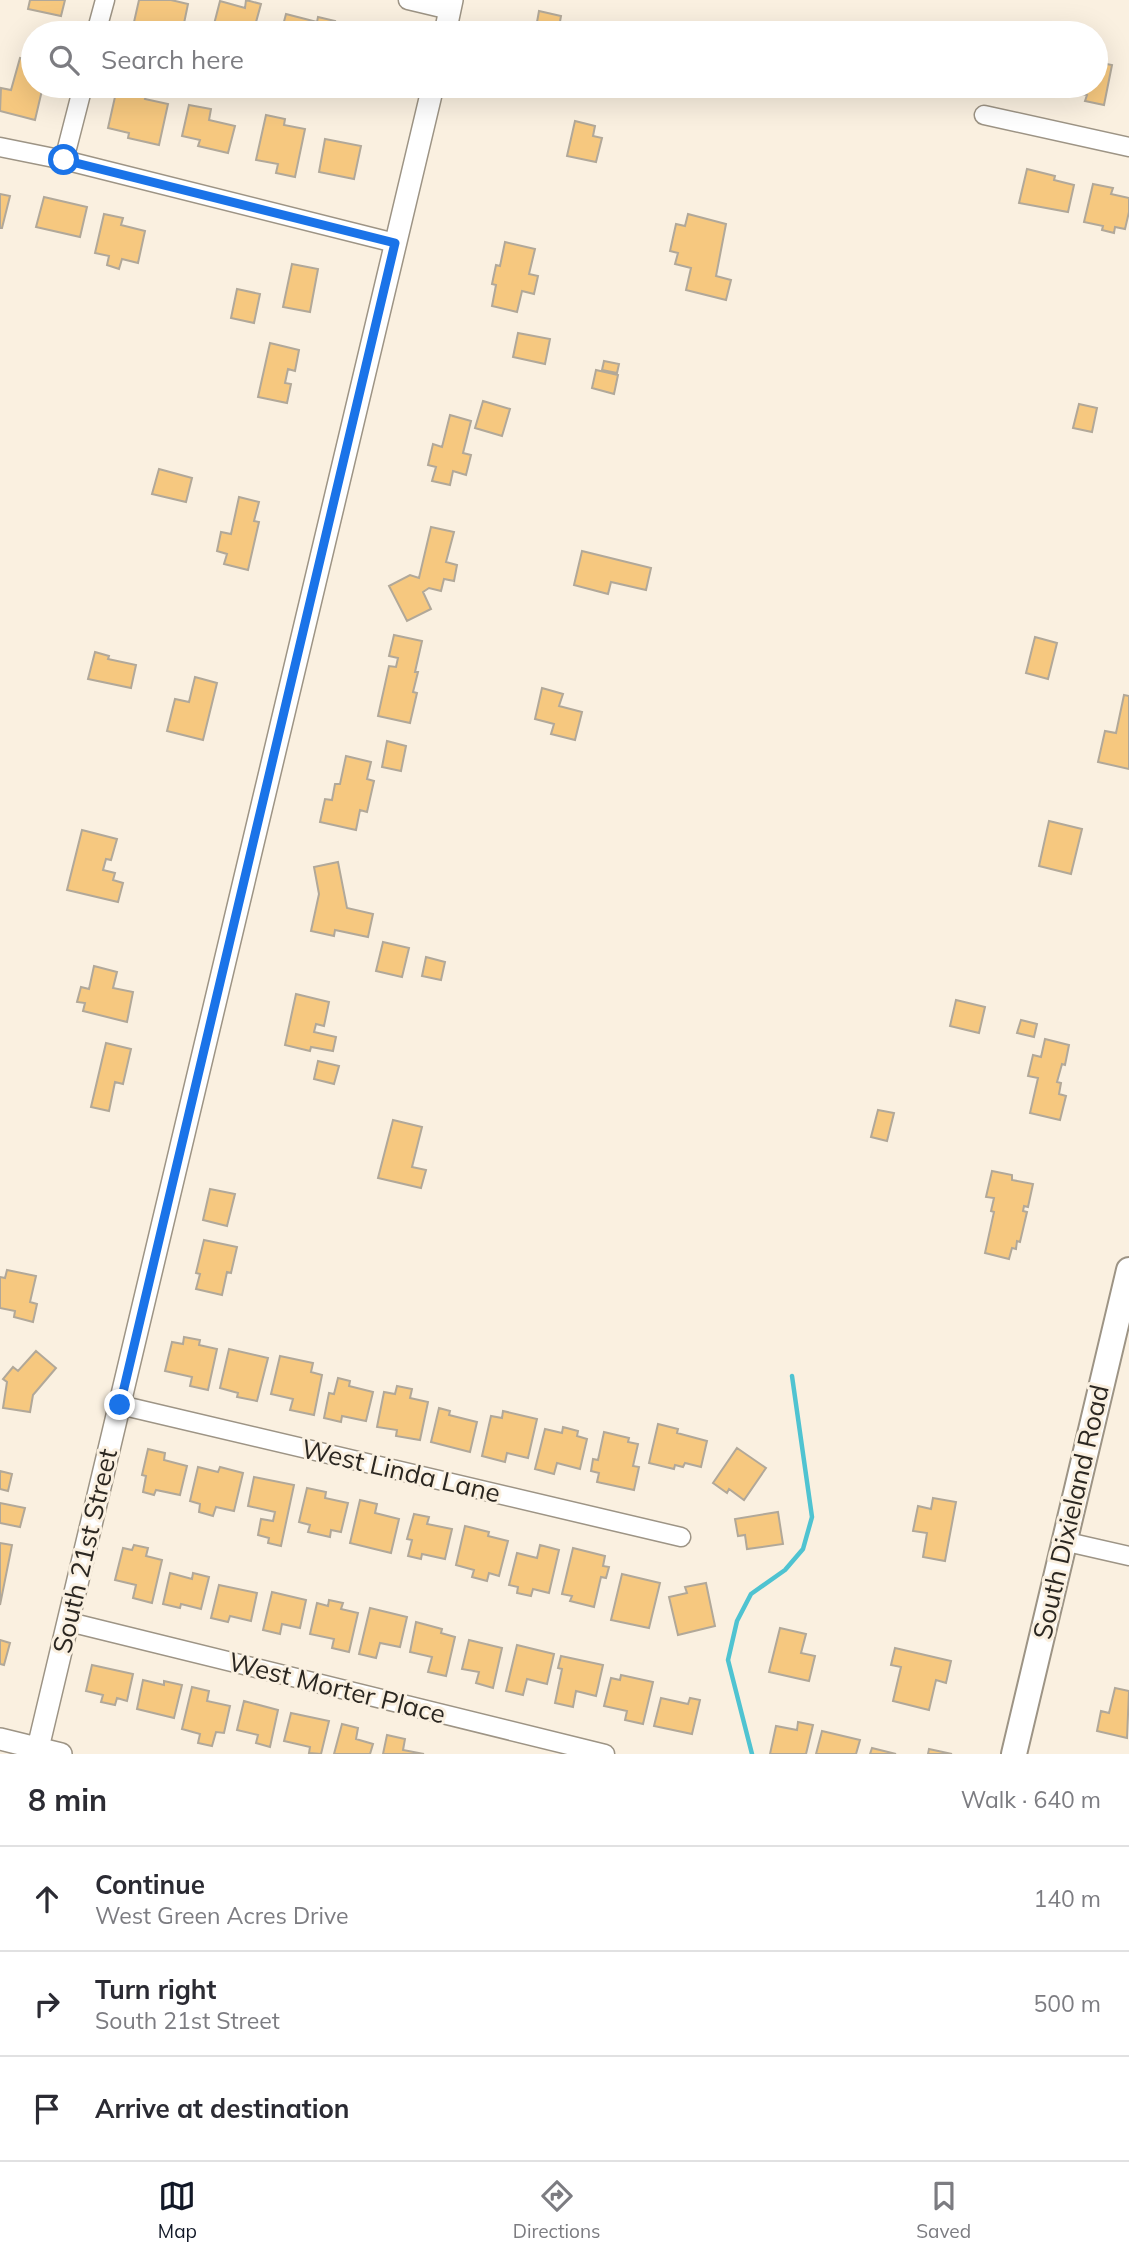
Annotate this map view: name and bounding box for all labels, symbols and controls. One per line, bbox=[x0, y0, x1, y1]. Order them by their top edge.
search box bbox=[21, 21, 1108, 98]
icon: search bbox=[45, 41, 83, 79]
text: Search here bbox=[101, 43, 244, 76]
route start bbox=[48, 144, 79, 175]
street label: South Dixieland Road bbox=[1025, 1381, 1116, 1642]
route end bbox=[104, 1389, 135, 1420]
street label: West Linda Lane bbox=[299, 1432, 504, 1509]
street label: South 21st Street bbox=[45, 1445, 124, 1656]
street label: West Morter Place bbox=[225, 1645, 449, 1730]
text: 8 min bbox=[28, 1781, 107, 1819]
text: Walk · 640 m bbox=[961, 1785, 1101, 1814]
text: Continue bbox=[95, 1868, 205, 1901]
icon: ahead bbox=[28, 1880, 66, 1918]
text: 140 m bbox=[1033, 1884, 1101, 1913]
text: West Green Acres Drive bbox=[95, 1901, 348, 1930]
text: Turn right bbox=[95, 1973, 216, 2006]
icon: right bbox=[28, 1985, 66, 2023]
text: 500 m bbox=[1033, 1989, 1101, 2018]
text: South 21st Street bbox=[95, 2006, 280, 2035]
icon: arrive bbox=[28, 2090, 66, 2128]
text: Arrive at destination bbox=[95, 2092, 350, 2125]
tab: Map bbox=[158, 2177, 197, 2243]
tab: Directions bbox=[513, 2177, 601, 2243]
tab: Saved bbox=[916, 2177, 971, 2243]

